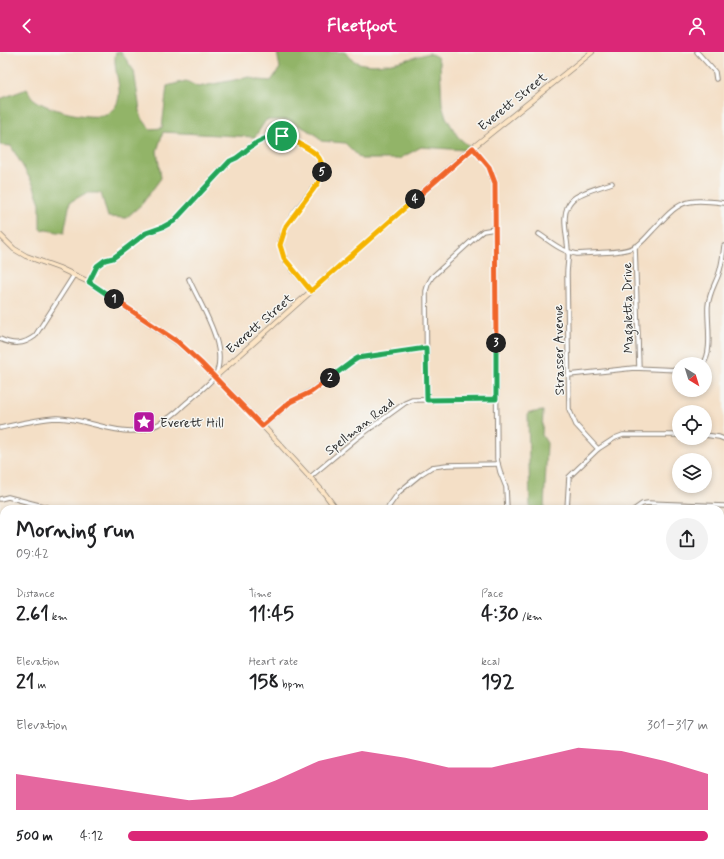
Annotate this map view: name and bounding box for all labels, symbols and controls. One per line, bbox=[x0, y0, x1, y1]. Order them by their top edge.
text: Fleetfoot bbox=[327, 14, 397, 38]
icon: back bbox=[16, 15, 38, 37]
icon: person bbox=[686, 15, 708, 37]
street label: Everett Street bbox=[475, 69, 551, 135]
pin bbox=[265, 119, 299, 153]
icon: arrive bbox=[271, 125, 293, 147]
pin: 5 bbox=[312, 162, 332, 182]
text: 5 bbox=[319, 165, 325, 179]
pin: 4 bbox=[405, 189, 425, 209]
text: 4 bbox=[412, 192, 418, 206]
street label: Magaletta Drive bbox=[619, 262, 640, 354]
pin: 1 bbox=[104, 289, 124, 309]
street label: Everett Street bbox=[223, 290, 297, 358]
text: 1 bbox=[112, 292, 116, 306]
street label: Strasser Avenue bbox=[550, 305, 569, 395]
pin: 3 bbox=[486, 333, 506, 353]
text: 3 bbox=[494, 336, 498, 350]
north arrow bbox=[672, 357, 712, 397]
map controls bbox=[672, 357, 712, 493]
pin: 2 bbox=[320, 368, 340, 388]
text: 2 bbox=[327, 371, 333, 385]
street label: Spellman Road bbox=[322, 395, 398, 460]
button: locate bbox=[672, 405, 712, 445]
place icon: Everett Hill bbox=[131, 409, 157, 435]
place label: Everett Hill bbox=[160, 415, 224, 432]
button: layers bbox=[672, 453, 712, 493]
text: Morning run bbox=[16, 517, 135, 545]
button: share bbox=[666, 518, 708, 560]
text: 09:42 bbox=[16, 546, 49, 563]
text: Distance bbox=[16, 587, 55, 601]
text: Time bbox=[249, 587, 272, 601]
text: Pace bbox=[481, 587, 503, 601]
text: 2.61 bbox=[16, 601, 49, 628]
text: 11:45 bbox=[249, 601, 294, 628]
text: 4:30 bbox=[481, 601, 519, 628]
text: km bbox=[49, 610, 68, 624]
text: /km bbox=[519, 610, 543, 624]
text: Elevation bbox=[16, 655, 59, 669]
text: Heart rate bbox=[249, 655, 298, 669]
text: kcal bbox=[481, 655, 500, 669]
text: 21 bbox=[16, 669, 34, 696]
text: 158 bbox=[249, 669, 279, 696]
text: 192 bbox=[481, 669, 514, 696]
text: m bbox=[34, 678, 46, 692]
text: bpm bbox=[279, 678, 304, 692]
text: Elevation bbox=[16, 717, 67, 734]
text: 301–317 m bbox=[647, 717, 708, 734]
text: 500 m bbox=[16, 828, 53, 845]
text: 4:12 bbox=[80, 828, 104, 845]

